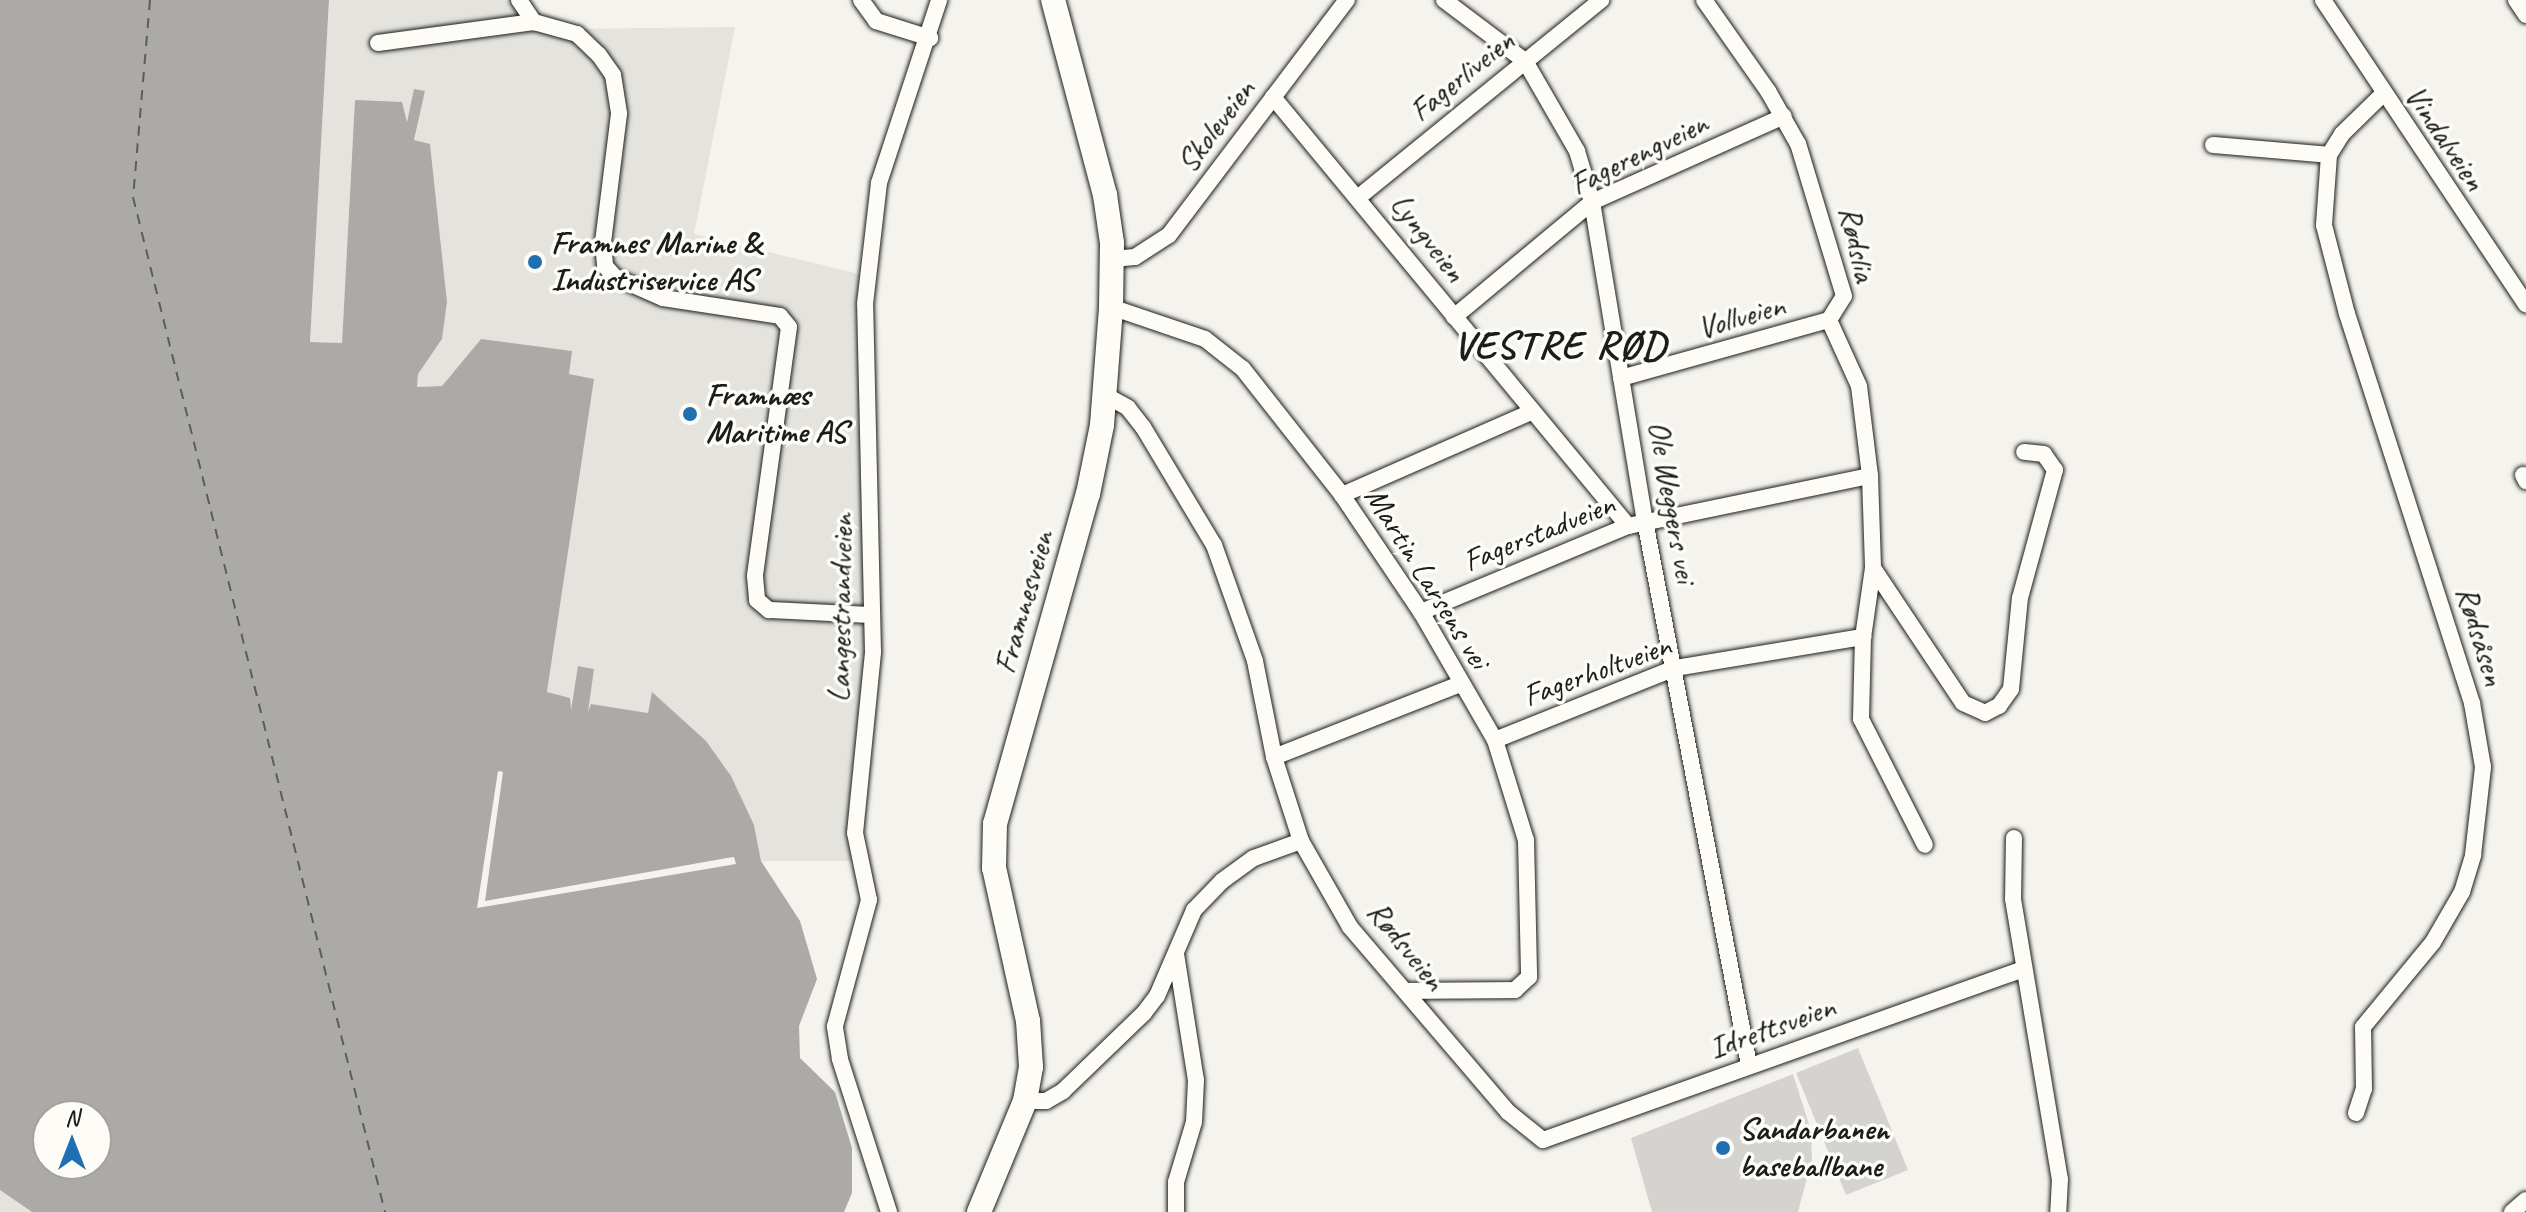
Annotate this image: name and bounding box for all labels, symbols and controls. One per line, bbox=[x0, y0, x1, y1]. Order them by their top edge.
street label: Fagerliveien bbox=[1402, 22, 1522, 130]
street label: Skoleveien bbox=[1169, 72, 1263, 180]
street label: Vindalveien bbox=[2396, 78, 2494, 198]
street label: Fagerengveien bbox=[1564, 104, 1714, 204]
street label: Lyngveien bbox=[1382, 186, 1474, 290]
street label: Rødslia bbox=[1830, 203, 1884, 285]
place label: Framnes Marine & Industriservice AS bbox=[551, 225, 762, 300]
marker: Framnes Marine & Industriservice AS bbox=[526, 253, 544, 271]
street label: Vollveien bbox=[1693, 286, 1789, 348]
district label: VESTRE RØD bbox=[1453, 321, 1667, 369]
place label: Framnæs Maritime AS bbox=[706, 377, 846, 452]
marker: Framnæs Maritime AS bbox=[681, 405, 699, 423]
street label: Ole Weggers vei bbox=[1639, 418, 1705, 586]
street label: Martin Larsens vei bbox=[1356, 480, 1498, 676]
street label: Fagerstadveien bbox=[1458, 485, 1620, 581]
street label: Langestrandveien bbox=[820, 513, 862, 703]
street label: Framnesveien bbox=[985, 526, 1063, 678]
street label: Rødsåsen bbox=[2447, 582, 2513, 690]
street label: Fagerholtveien bbox=[1518, 627, 1676, 715]
street label: Rødsveien bbox=[1358, 894, 1454, 998]
street label: Idrettsveien bbox=[1704, 988, 1840, 1068]
north arrow bbox=[32, 1100, 112, 1180]
text: N bbox=[65, 1104, 79, 1132]
place label: Sandarbanen baseballbane bbox=[1739, 1111, 1889, 1186]
marker: Sandarbanen baseballbane bbox=[1714, 1139, 1732, 1157]

